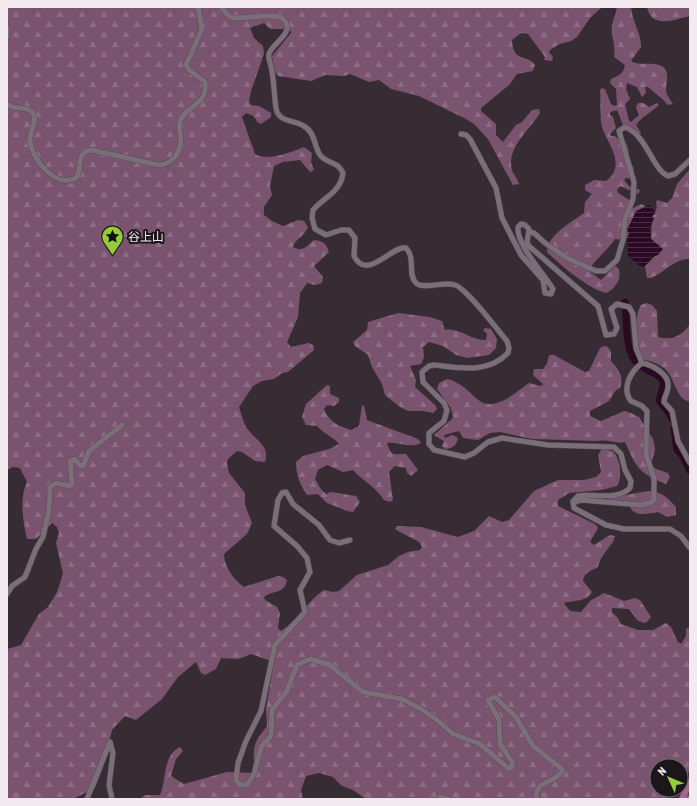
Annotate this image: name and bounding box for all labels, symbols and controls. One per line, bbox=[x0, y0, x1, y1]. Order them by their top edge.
place icon: 谷上山 bbox=[100, 224, 126, 257]
place label: 谷上山 bbox=[128, 230, 164, 244]
north arrow bbox=[649, 758, 689, 798]
text: N bbox=[655, 765, 668, 778]

